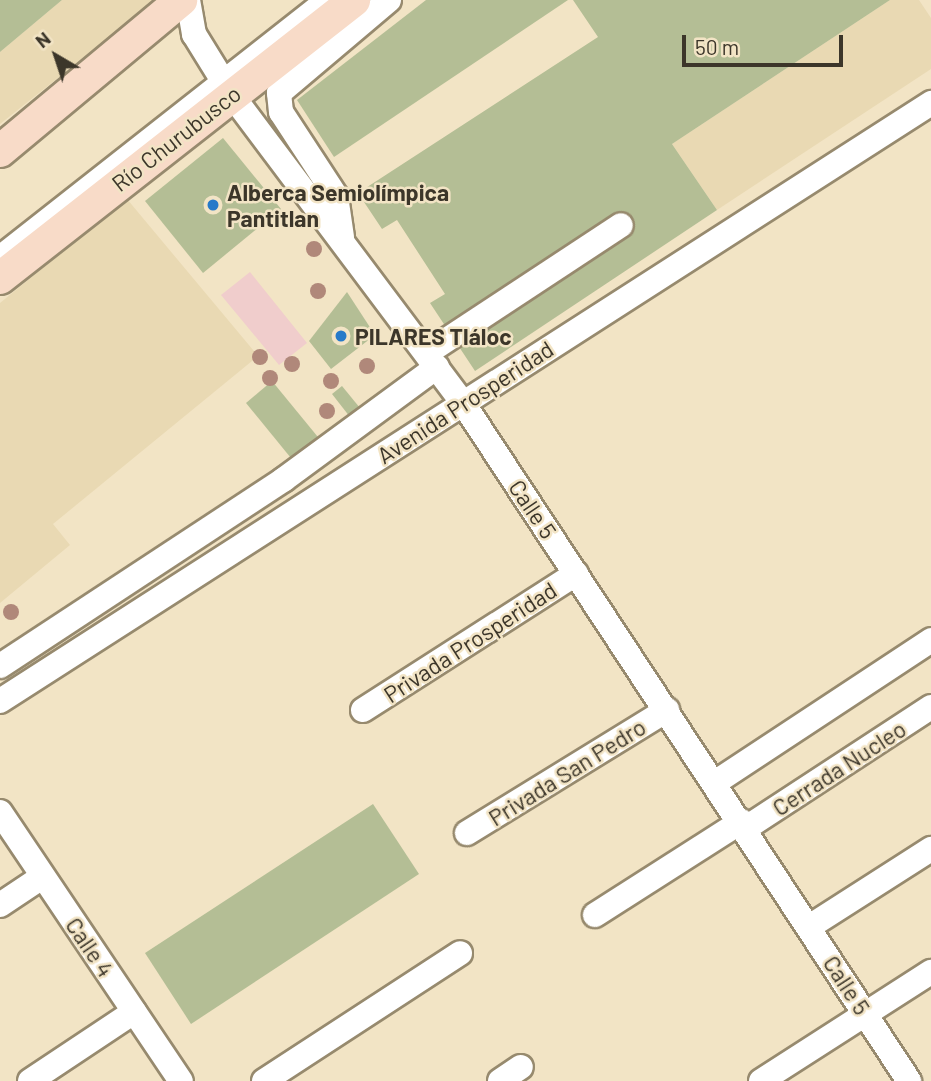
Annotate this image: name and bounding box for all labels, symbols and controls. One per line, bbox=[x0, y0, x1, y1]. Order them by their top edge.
north arrow bbox=[21, 21, 91, 91]
scale bar bbox=[686, 21, 847, 65]
text: N bbox=[30, 26, 55, 52]
text: 50 m bbox=[695, 34, 739, 59]
street label: Río Churubusco bbox=[106, 79, 246, 197]
place label: Alberca Semiolímpica Pantitlan bbox=[227, 178, 449, 232]
marker: Alberca Semiolímpica Pantitlan bbox=[205, 197, 221, 213]
place label: PILARES Tláloc bbox=[355, 322, 512, 350]
marker: PILARES Tláloc bbox=[333, 328, 349, 344]
street label: Avenida Prosperidad bbox=[372, 335, 558, 469]
street label: Calle 5 bbox=[503, 474, 563, 544]
street label: Privada Prosperidad bbox=[378, 576, 562, 708]
street label: Privada San Pedro bbox=[483, 713, 651, 831]
street label: Cerrada Nucleo bbox=[767, 715, 911, 821]
street label: Calle 4 bbox=[60, 912, 120, 982]
street label: Calle 5 bbox=[818, 950, 876, 1020]

